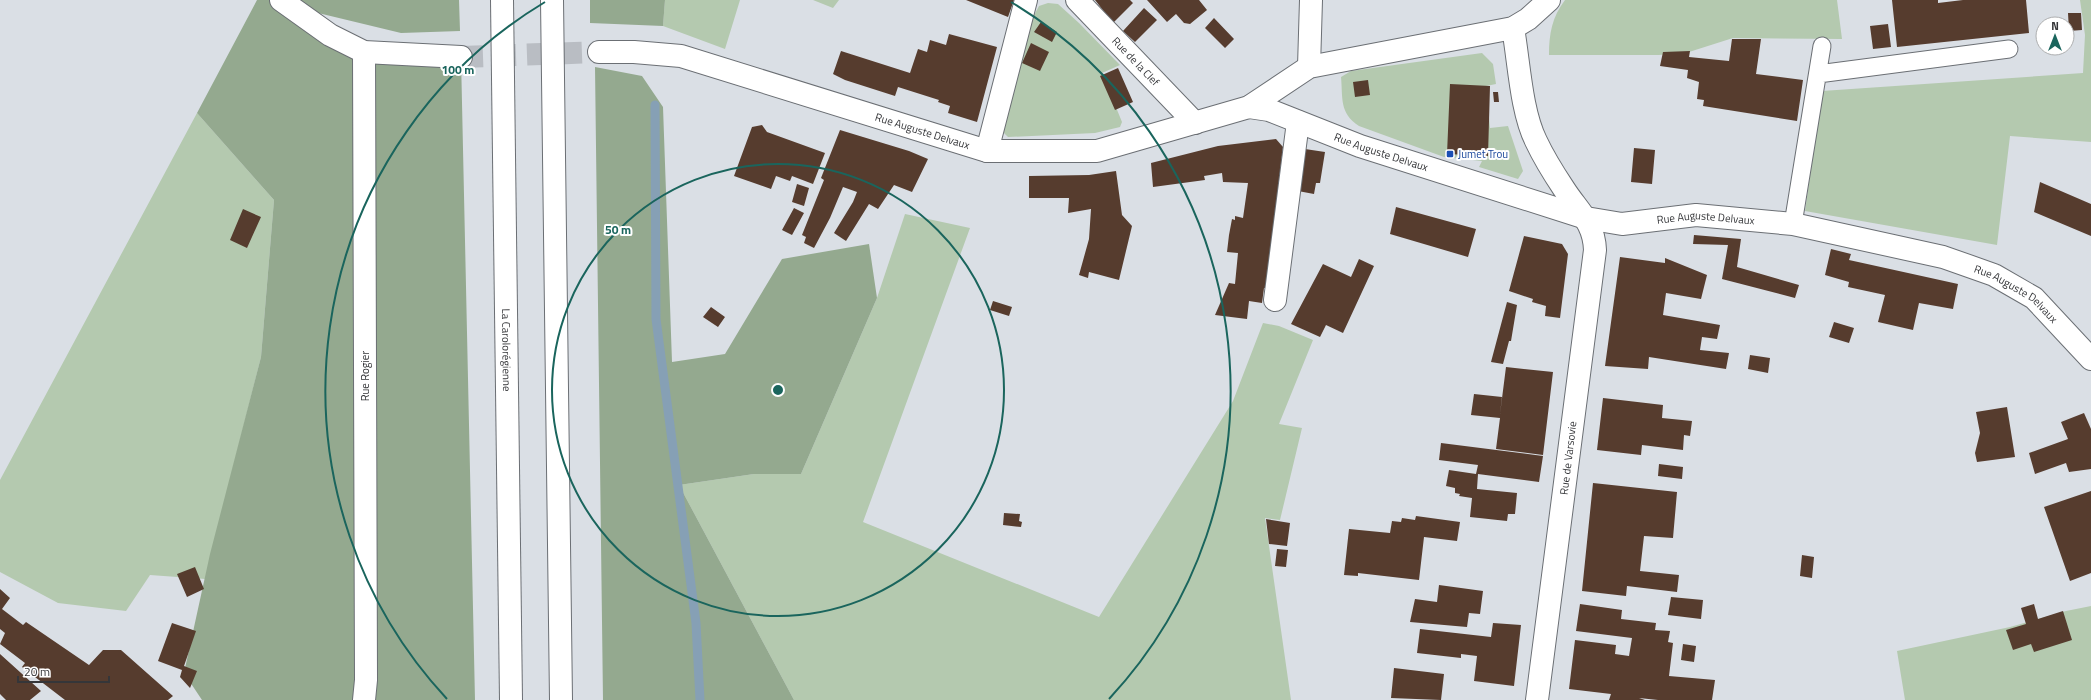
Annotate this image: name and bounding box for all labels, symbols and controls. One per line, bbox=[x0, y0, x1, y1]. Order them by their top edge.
north arrow bbox=[2035, 16, 2075, 56]
text: N bbox=[2051, 18, 2059, 34]
street label: Rue de la Clef bbox=[1108, 33, 1164, 90]
text: 100 m bbox=[442, 60, 474, 79]
street label: Rue Auguste Delvaux bbox=[873, 109, 972, 153]
street label: Rue Auguste Delvaux bbox=[1332, 129, 1430, 175]
place label: Jumet Trou bbox=[1458, 146, 1508, 162]
marker: Jumet Trou bbox=[1445, 149, 1455, 159]
street label: Rue Auguste Delvaux bbox=[1656, 207, 1755, 228]
text: 50 m bbox=[605, 220, 631, 239]
street label: Rue Auguste Delvaux bbox=[1972, 261, 2061, 327]
street label: La Carolorégienne bbox=[498, 308, 515, 392]
street label: Rue Rogier bbox=[357, 351, 373, 401]
centre of rings bbox=[771, 383, 785, 397]
street label: Rue de Varsovie bbox=[1556, 420, 1580, 496]
scale bar bbox=[18, 658, 109, 684]
text: 20 m bbox=[24, 662, 50, 681]

